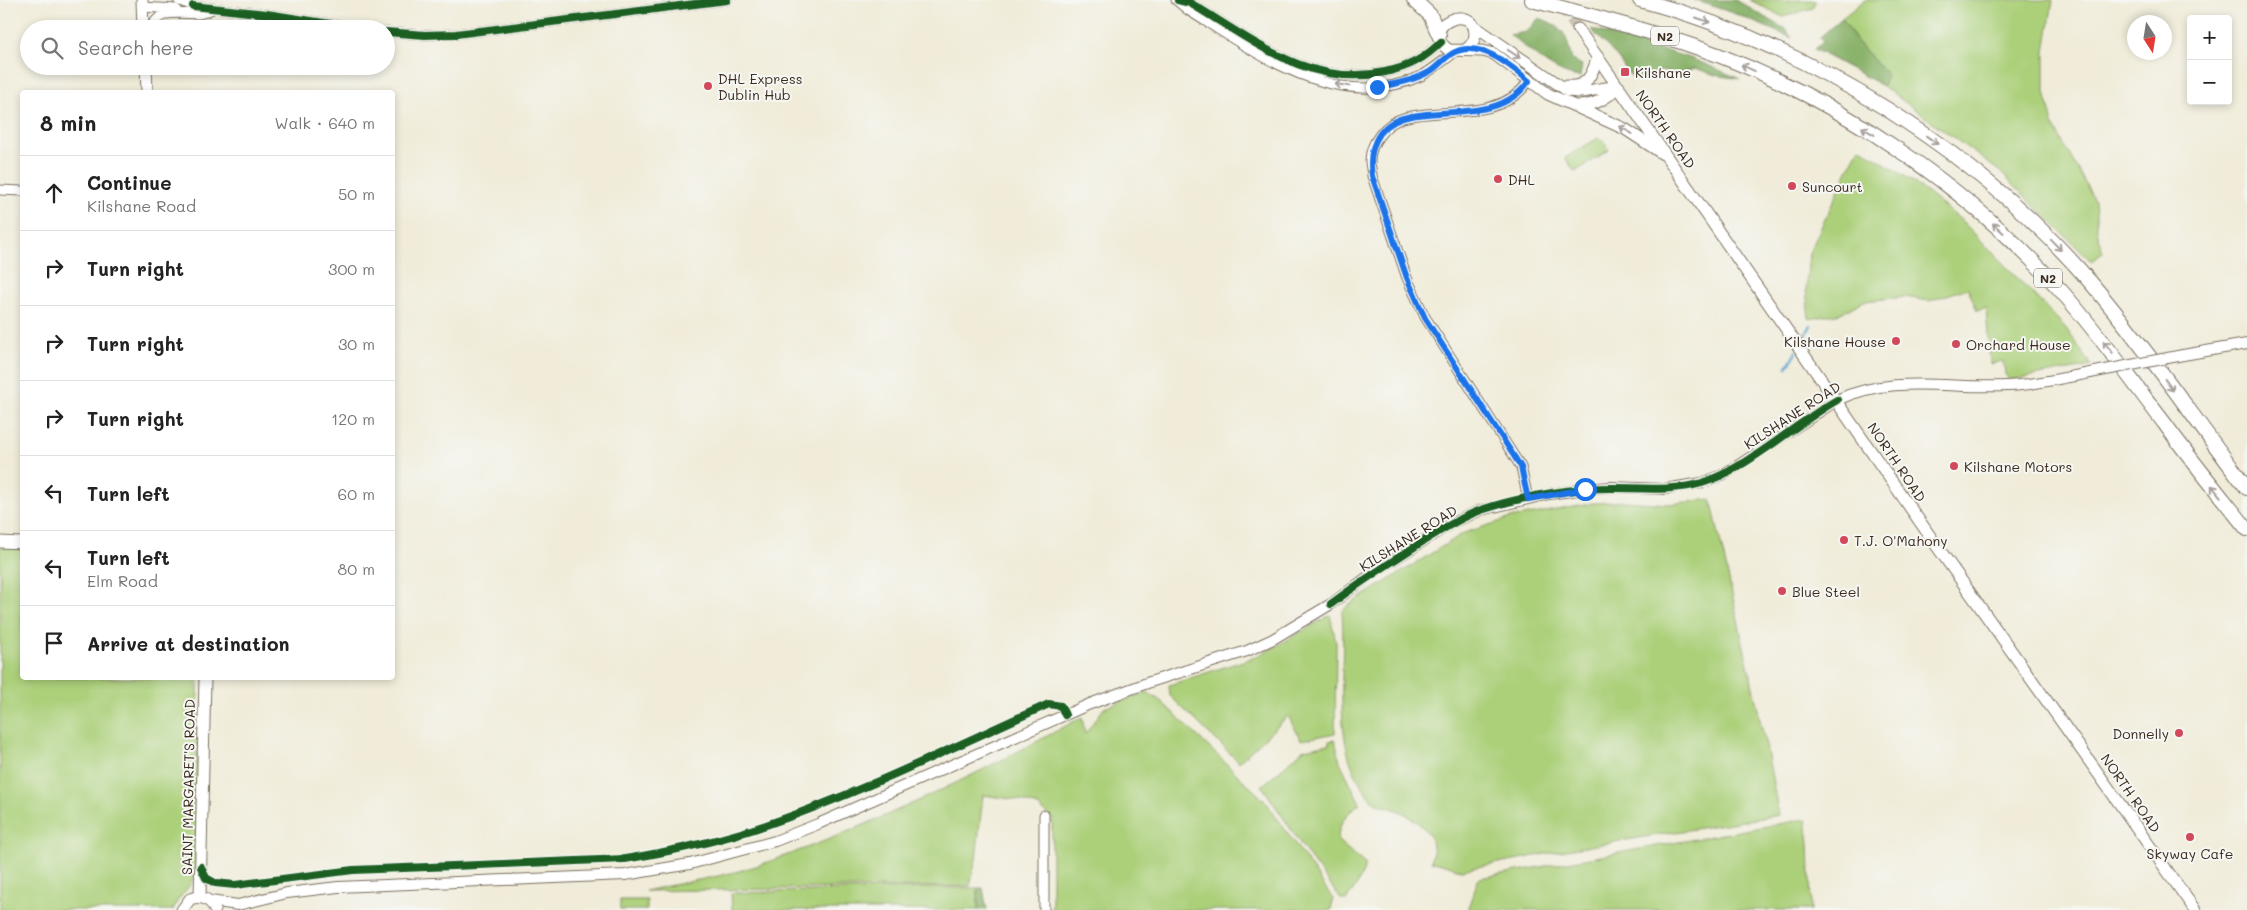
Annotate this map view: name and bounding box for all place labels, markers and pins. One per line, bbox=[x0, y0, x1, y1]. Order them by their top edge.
place label: Kilshane bbox=[1635, 63, 1691, 82]
marker: Kilshane bbox=[1619, 66, 1631, 78]
place label: DHL Express Dublin Hub bbox=[718, 69, 803, 104]
marker: DHL Express Dublin Hub bbox=[702, 80, 714, 92]
place label: DHL bbox=[1508, 170, 1536, 189]
marker: DHL bbox=[1492, 173, 1504, 185]
place label: Suncourt bbox=[1802, 177, 1863, 196]
marker: Suncourt bbox=[1786, 180, 1798, 192]
place label: Kilshane House bbox=[1784, 332, 1886, 351]
marker: Kilshane House bbox=[1890, 335, 1902, 347]
place label: Orchard House bbox=[1966, 335, 2071, 354]
marker: Orchard House bbox=[1950, 338, 1962, 350]
place label: Kilshane Motors bbox=[1964, 457, 2072, 476]
marker: Kilshane Motors bbox=[1948, 460, 1960, 472]
place label: T.J. O'Mahony bbox=[1854, 531, 1948, 550]
marker: T.J. O'Mahony bbox=[1838, 534, 1850, 546]
place label: Blue Steel bbox=[1792, 582, 1860, 601]
marker: Blue Steel bbox=[1776, 585, 1788, 597]
place label: Donnelly bbox=[2113, 724, 2169, 743]
marker: Donnelly bbox=[2173, 727, 2185, 739]
marker: Skyway Cafe bbox=[2184, 831, 2196, 843]
place label: Skyway Cafe bbox=[2147, 844, 2233, 863]

